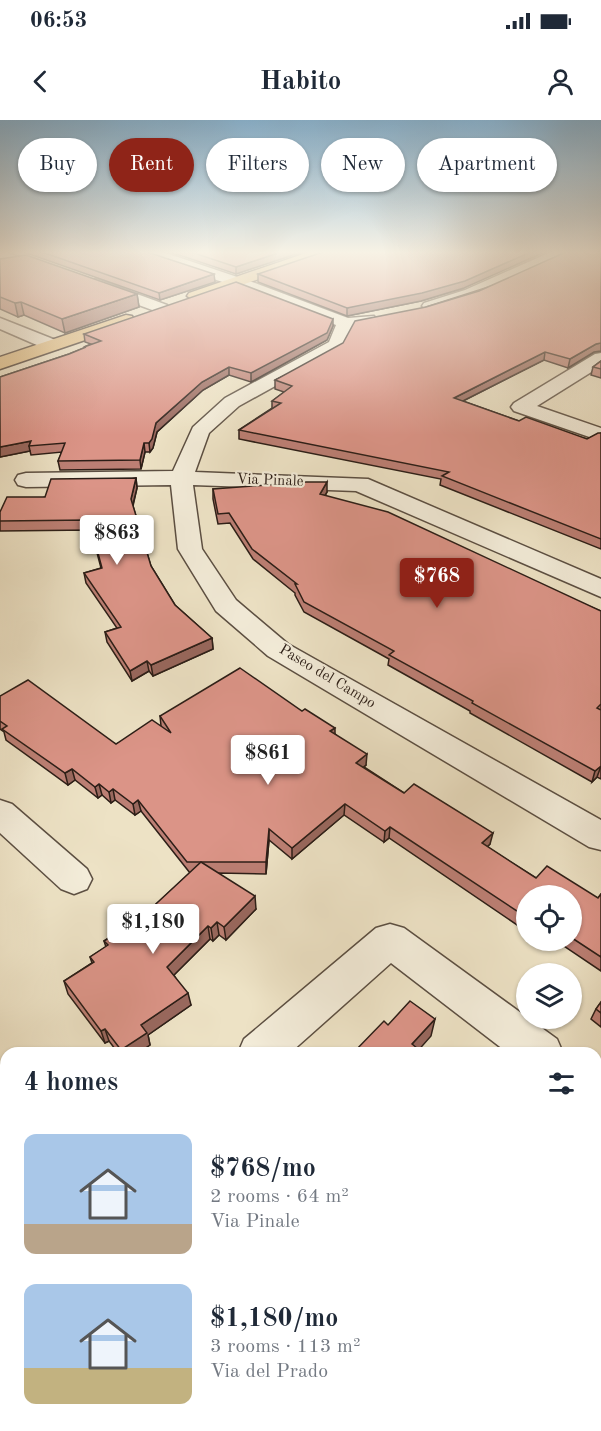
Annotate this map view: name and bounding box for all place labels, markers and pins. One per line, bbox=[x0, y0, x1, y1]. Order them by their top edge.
pin: $863 bbox=[81, 515, 153, 566]
pin: $768 bbox=[401, 558, 473, 609]
pin: $861 bbox=[232, 735, 304, 786]
pin: $1,180 bbox=[104, 904, 202, 955]

